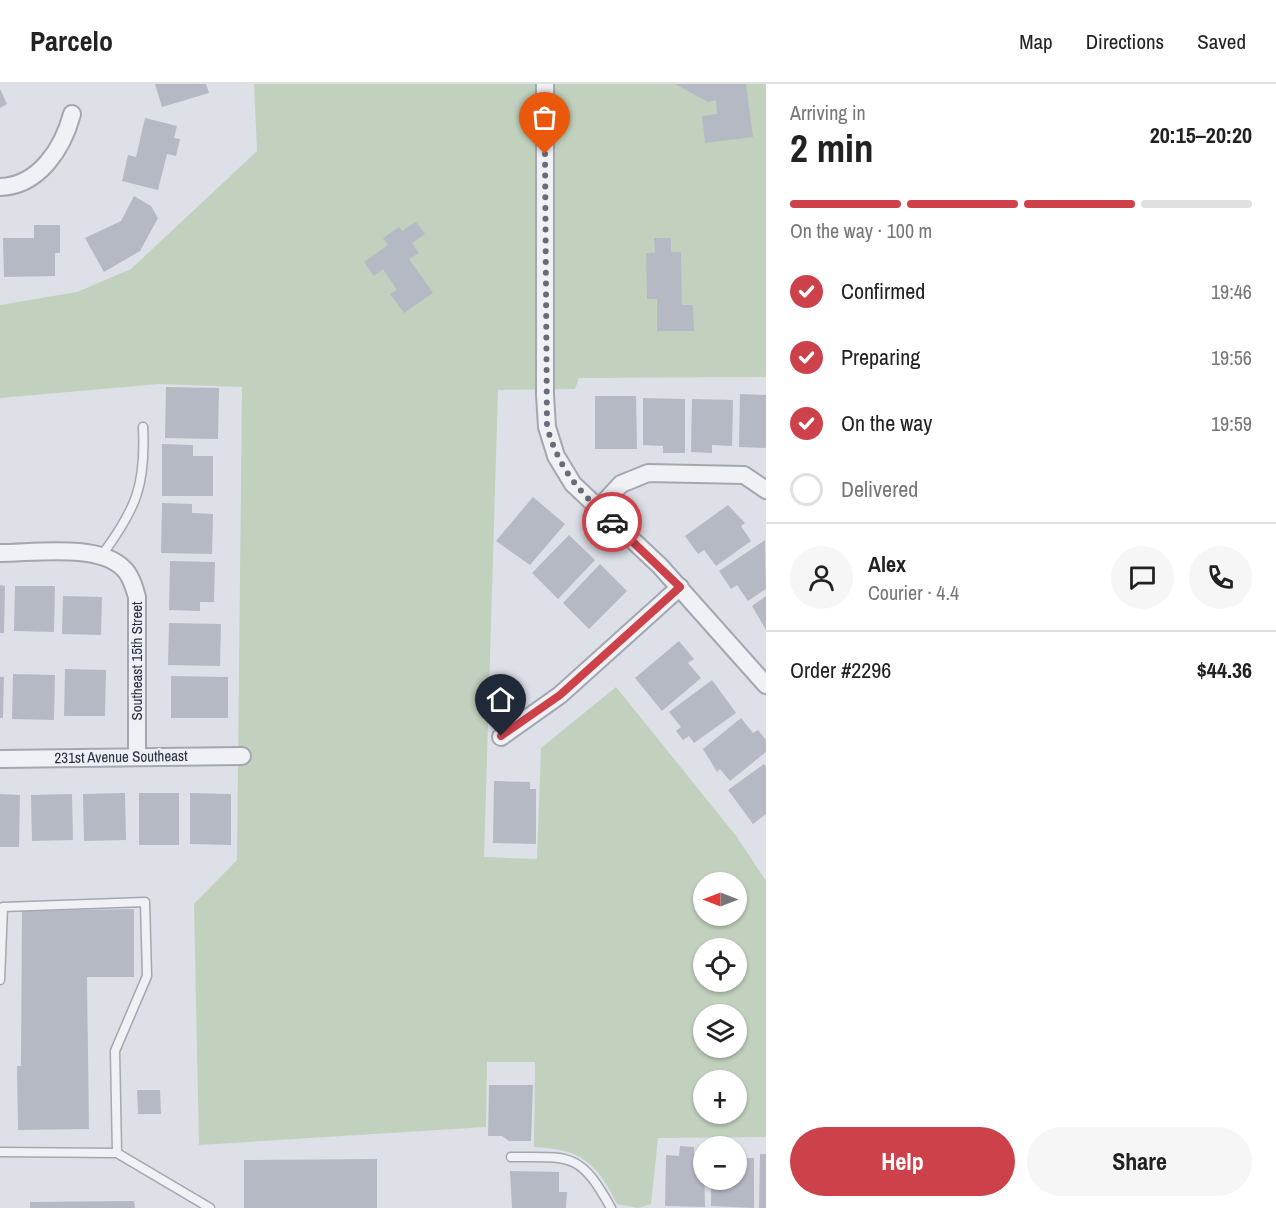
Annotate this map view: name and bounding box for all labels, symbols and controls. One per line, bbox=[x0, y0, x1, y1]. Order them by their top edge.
text: Parcelo bbox=[30, 22, 113, 60]
text: Map bbox=[1019, 27, 1053, 56]
text: Directions bbox=[1086, 27, 1164, 56]
text: Saved bbox=[1197, 27, 1246, 56]
pin bbox=[519, 92, 570, 154]
text: Arriving in bbox=[790, 99, 866, 126]
icon: bag bbox=[528, 101, 561, 134]
text: 20:15–20:20 bbox=[1150, 120, 1252, 150]
text: 2 min bbox=[790, 122, 874, 174]
text: On the way · 100 m bbox=[790, 217, 932, 244]
icon: check bbox=[790, 275, 823, 308]
text: Confirmed bbox=[841, 276, 925, 306]
text: 19:46 bbox=[1211, 278, 1252, 305]
icon: check bbox=[790, 341, 823, 374]
text: Preparing bbox=[841, 342, 920, 372]
text: 19:56 bbox=[1211, 344, 1252, 371]
icon: check bbox=[790, 407, 823, 440]
text: On the way bbox=[841, 408, 932, 438]
text: 19:59 bbox=[1211, 410, 1252, 437]
text: Delivered bbox=[841, 474, 918, 504]
courier bbox=[582, 492, 642, 552]
icon: car bbox=[596, 506, 629, 539]
button: person bbox=[790, 546, 853, 609]
button: chat bbox=[1111, 546, 1174, 609]
button: phone bbox=[1189, 546, 1252, 609]
text: Alex bbox=[868, 549, 906, 579]
text: Courier · 4.4 bbox=[868, 579, 959, 606]
street label: Southeast 15th Street bbox=[126, 601, 147, 721]
text: Order #2296 bbox=[790, 655, 891, 685]
text: $44.36 bbox=[1197, 655, 1252, 685]
pin bbox=[475, 674, 526, 736]
icon: home bbox=[484, 683, 517, 716]
street label: 231st Avenue Southeast bbox=[54, 745, 188, 768]
north arrow bbox=[693, 872, 747, 926]
map controls bbox=[693, 872, 747, 1190]
button: locate bbox=[693, 938, 747, 992]
button: layers bbox=[693, 1004, 747, 1058]
button: + bbox=[693, 1070, 747, 1124]
button: Help bbox=[790, 1127, 1015, 1196]
button: Share bbox=[1027, 1127, 1252, 1196]
button: − bbox=[693, 1136, 747, 1190]

